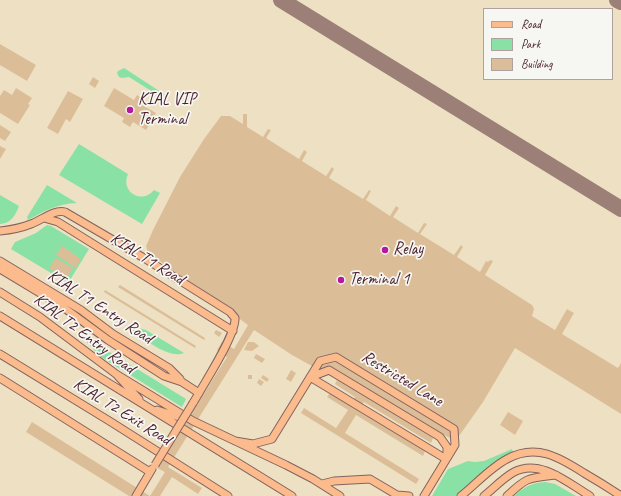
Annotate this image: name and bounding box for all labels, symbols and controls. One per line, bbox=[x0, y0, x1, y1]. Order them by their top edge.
legend bbox=[483, 8, 613, 80]
text: Road bbox=[521, 16, 541, 32]
text: Park bbox=[521, 36, 540, 52]
text: Building bbox=[521, 56, 553, 72]
place label: KIAL VIP Terminal bbox=[138, 90, 196, 130]
marker: KIAL VIP Terminal bbox=[125, 105, 135, 115]
street label: KIAL T1 Road bbox=[106, 228, 188, 290]
place label: Relay bbox=[393, 240, 423, 260]
marker: Relay bbox=[380, 245, 390, 255]
street label: KIAL T1 Entry Road bbox=[44, 265, 156, 349]
place label: Terminal 1 bbox=[349, 270, 410, 290]
marker: Terminal 1 bbox=[336, 275, 346, 285]
street label: KIAL T2 Entry Road bbox=[29, 289, 139, 379]
street label: Restricted Lane bbox=[358, 347, 446, 411]
street label: KIAL T2 Exit Road bbox=[69, 374, 175, 450]

